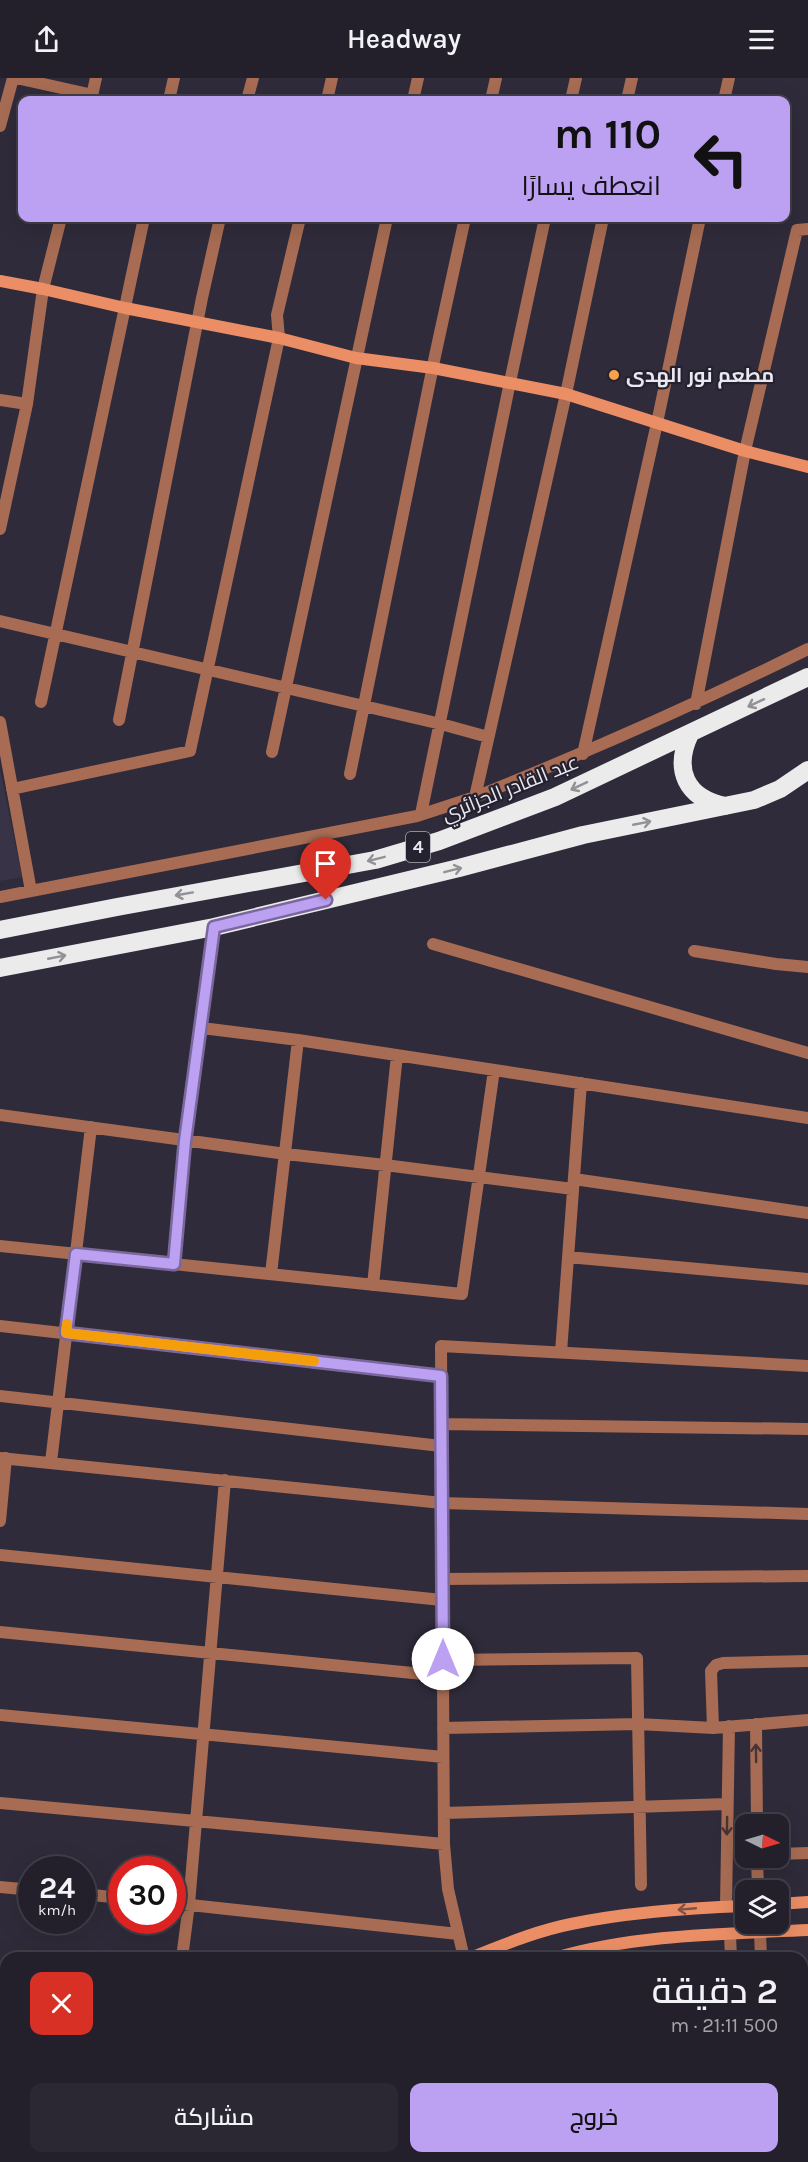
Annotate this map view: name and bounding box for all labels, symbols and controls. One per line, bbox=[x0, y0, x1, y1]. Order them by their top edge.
icon: share bbox=[30, 23, 63, 56]
text: Headway bbox=[347, 23, 461, 55]
icon: menu bbox=[745, 23, 778, 56]
text: 110 m bbox=[554, 109, 661, 159]
icon: left bbox=[682, 120, 760, 198]
text: انعطف يسارًا bbox=[521, 170, 661, 202]
place label: مطعم نور الهدى bbox=[626, 364, 774, 389]
marker: مطعم نور الهدى bbox=[607, 368, 621, 382]
one-way arrow bbox=[747, 698, 765, 710]
street label: عبد القادر الجزائري bbox=[438, 750, 584, 830]
one-way arrow bbox=[571, 781, 589, 792]
one-way arrow bbox=[632, 817, 651, 828]
road number: 4 bbox=[406, 832, 430, 862]
pin bbox=[300, 838, 351, 900]
icon: arrive bbox=[309, 847, 342, 880]
one-way arrow bbox=[367, 853, 386, 865]
one-way arrow bbox=[443, 863, 462, 875]
one-way arrow bbox=[175, 889, 195, 900]
one-way arrow bbox=[47, 951, 67, 962]
position arrow bbox=[411, 1627, 475, 1691]
one-way arrow bbox=[750, 1743, 762, 1763]
north arrow bbox=[735, 1814, 789, 1868]
map controls bbox=[735, 1814, 789, 1934]
one-way arrow bbox=[721, 1816, 733, 1836]
speed limit sign: 30 bbox=[108, 1856, 186, 1934]
text: 24 bbox=[39, 1870, 75, 1906]
button: layers bbox=[735, 1880, 789, 1934]
text: km/h bbox=[38, 1901, 76, 1919]
one-way arrow bbox=[678, 1904, 698, 1915]
text: 2 دقيقة bbox=[652, 1970, 778, 2012]
button: close bbox=[30, 1972, 93, 2035]
text: 500 m · 21:11 bbox=[670, 2014, 778, 2037]
button: مشاركة bbox=[30, 2083, 398, 2152]
button: خروج bbox=[410, 2083, 778, 2152]

